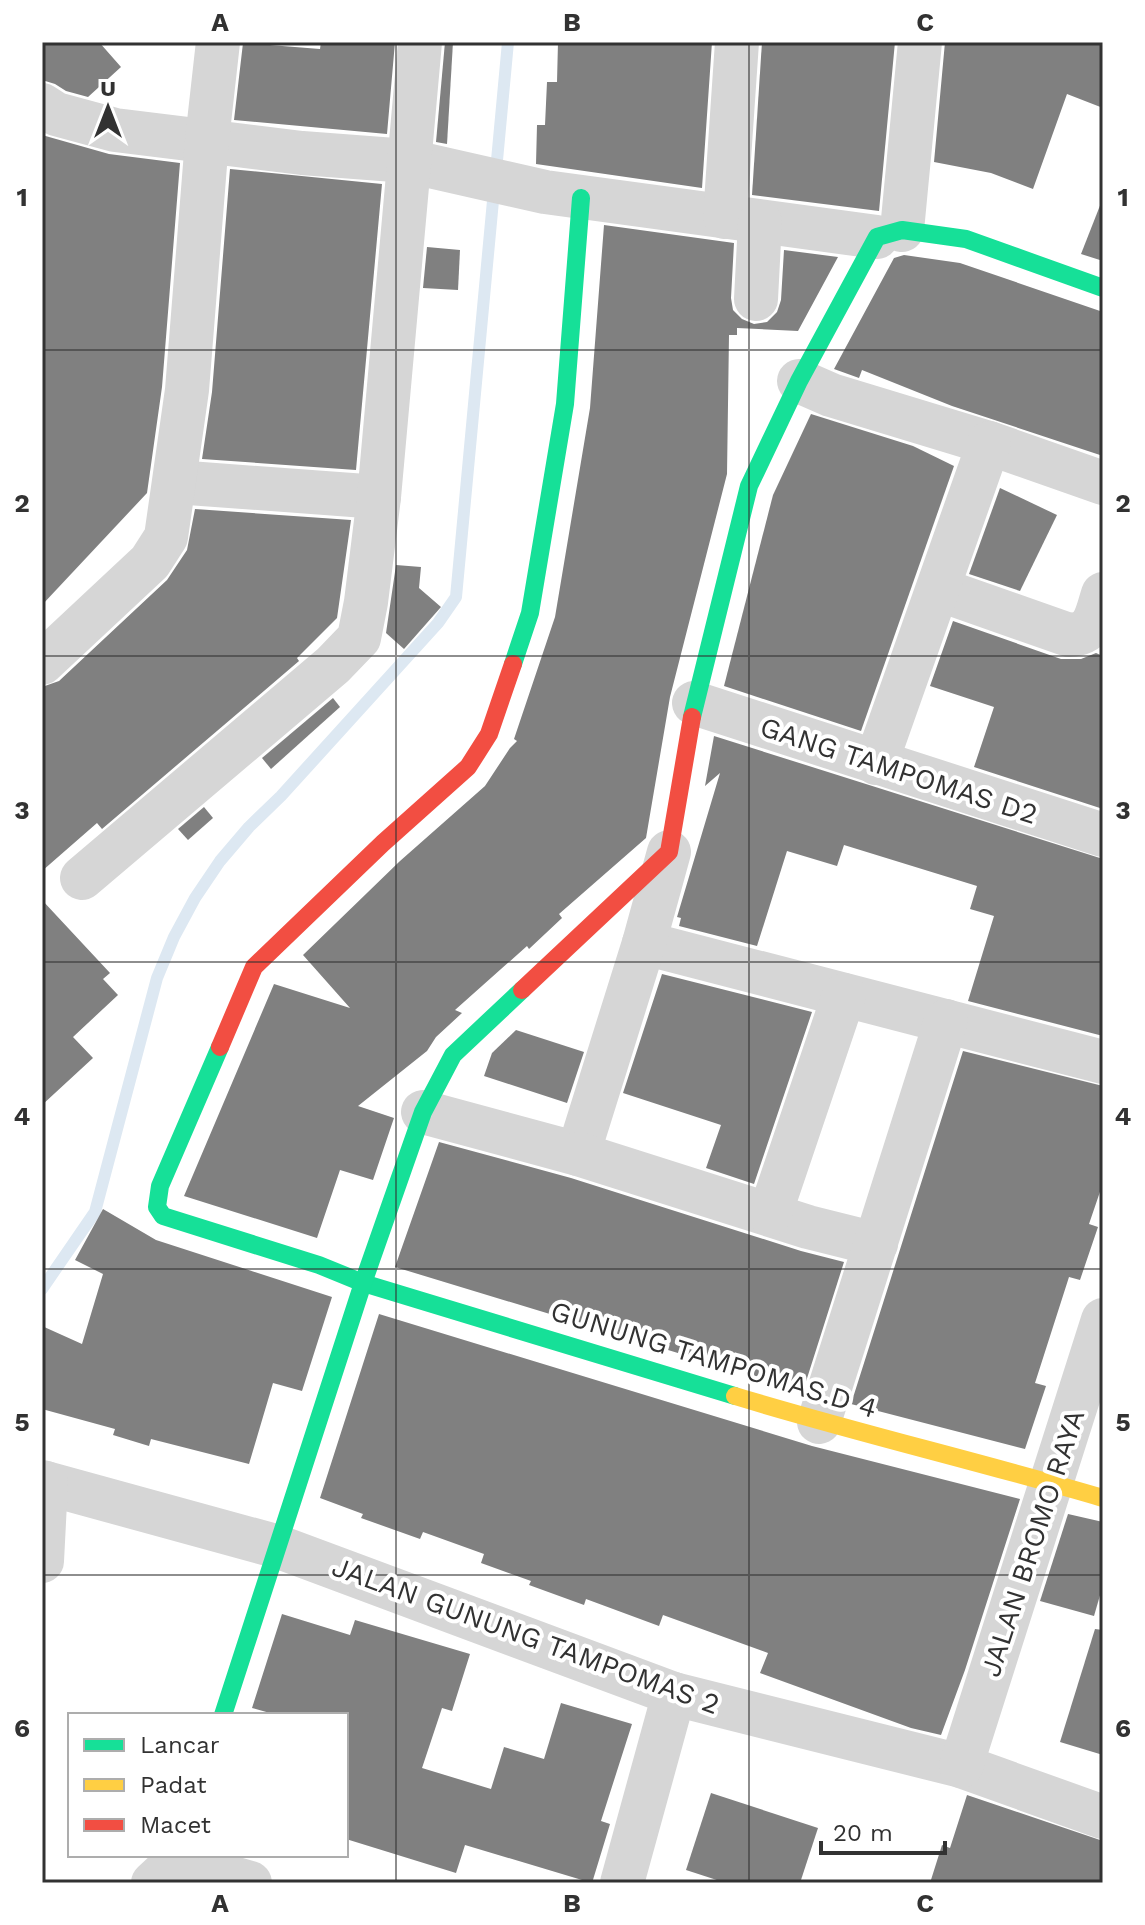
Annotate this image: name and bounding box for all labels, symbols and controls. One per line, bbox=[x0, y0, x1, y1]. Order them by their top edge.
text: A bbox=[211, 7, 229, 37]
text: B bbox=[563, 7, 581, 37]
text: C bbox=[916, 7, 934, 37]
north arrow bbox=[68, 68, 148, 148]
text: U bbox=[100, 76, 116, 101]
text: 1 bbox=[16, 182, 28, 212]
text: 1 bbox=[1117, 182, 1129, 212]
text: 2 bbox=[14, 488, 30, 518]
text: 2 bbox=[1115, 488, 1131, 518]
street label: GANG TAMPOMAS D2 bbox=[756, 710, 1042, 831]
text: 3 bbox=[14, 795, 30, 825]
text: 3 bbox=[1115, 795, 1131, 825]
text: 4 bbox=[14, 1101, 31, 1131]
text: 4 bbox=[1115, 1101, 1132, 1131]
street label: GUNUNG TAMPOMAS.D 4 bbox=[547, 1294, 881, 1425]
street label: JALAN BROMO RAYA bbox=[974, 1405, 1091, 1681]
text: 5 bbox=[14, 1407, 30, 1437]
text: 5 bbox=[1115, 1407, 1131, 1437]
street label: JALAN GUNUNG TAMPOMAS 2 bbox=[328, 1550, 724, 1721]
text: 6 bbox=[14, 1713, 30, 1743]
legend bbox=[68, 1713, 348, 1857]
text: 6 bbox=[1115, 1713, 1131, 1743]
text: Lancar bbox=[140, 1731, 220, 1759]
text: Padat bbox=[140, 1771, 206, 1799]
scale bar bbox=[821, 1805, 945, 1855]
text: Macet bbox=[140, 1811, 211, 1839]
text: 20 m bbox=[833, 1819, 893, 1847]
text: A bbox=[211, 1888, 229, 1918]
text: B bbox=[563, 1888, 581, 1918]
text: C bbox=[916, 1888, 934, 1918]

